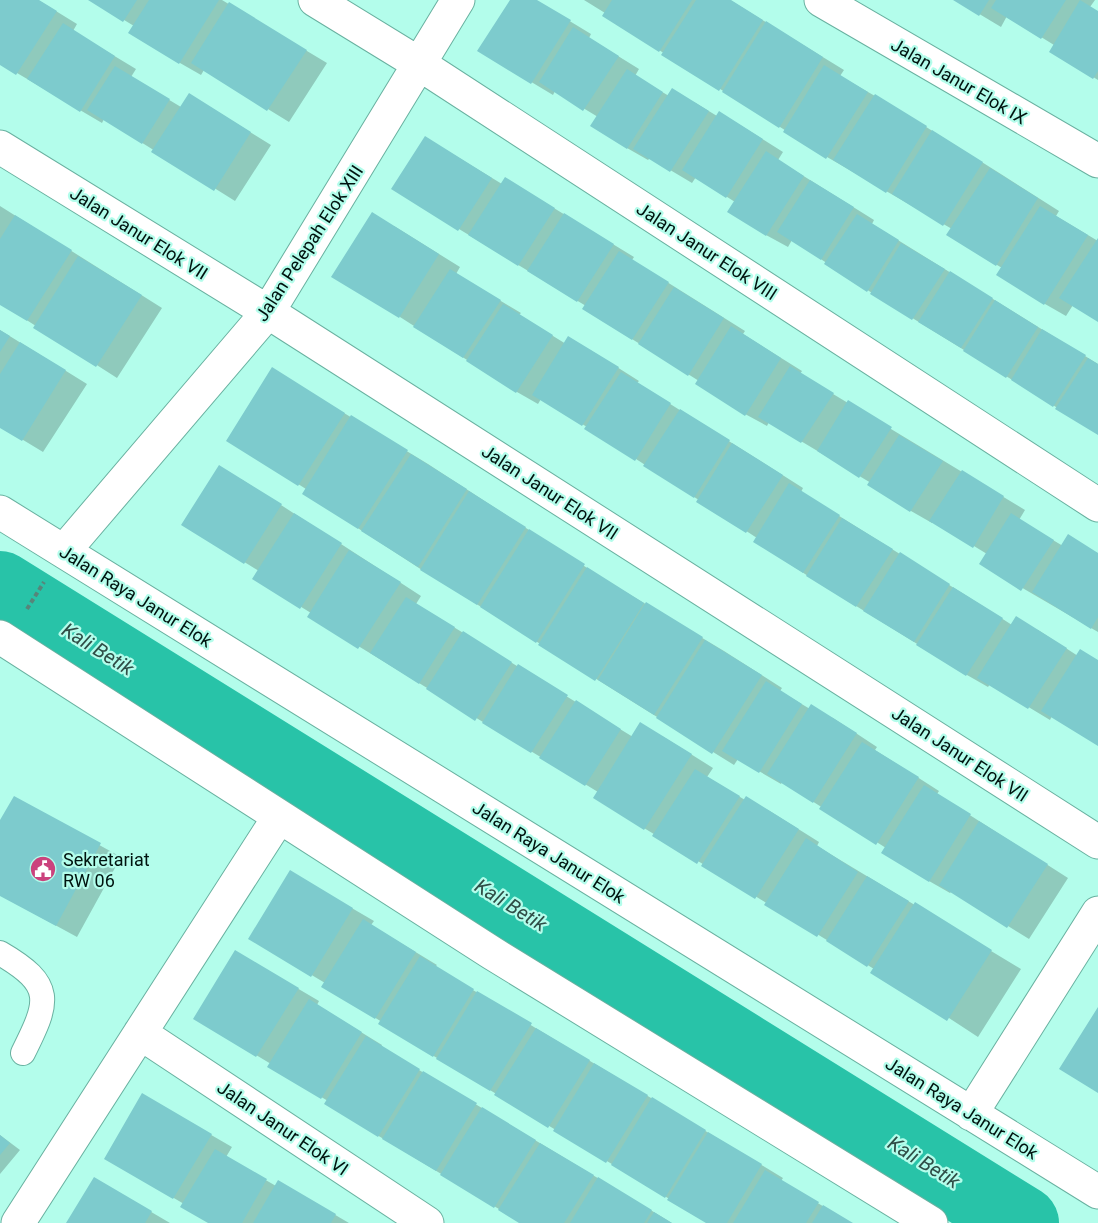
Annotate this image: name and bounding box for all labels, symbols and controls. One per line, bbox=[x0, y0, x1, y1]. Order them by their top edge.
street label: Jalan Janur Elok IX bbox=[887, 34, 1031, 128]
street label: Jalan Pelepah Elok XIII bbox=[251, 161, 367, 325]
street label: Jalan Janur Elok VII bbox=[66, 182, 212, 284]
street label: Jalan Janur Elok VIII bbox=[633, 198, 781, 304]
street label: Jalan Janur Elok VII bbox=[478, 440, 622, 544]
street label: Jalan Raya Janur Elok bbox=[56, 541, 217, 652]
water label: Kali Betik bbox=[58, 618, 139, 681]
street label: Jalan Janur Elok VII bbox=[888, 702, 1032, 806]
street label: Jalan Raya Janur Elok bbox=[469, 797, 630, 908]
place label: Sekretariat RW 06 bbox=[63, 849, 150, 891]
public building icon: Sekretariat RW 06 bbox=[28, 854, 58, 884]
water label: Kali Betik bbox=[471, 874, 552, 937]
street label: Jalan Raya Janur Elok bbox=[882, 1053, 1043, 1164]
street label: Jalan Janur Elok VI bbox=[214, 1076, 352, 1180]
water label: Kali Betik bbox=[884, 1131, 965, 1194]

